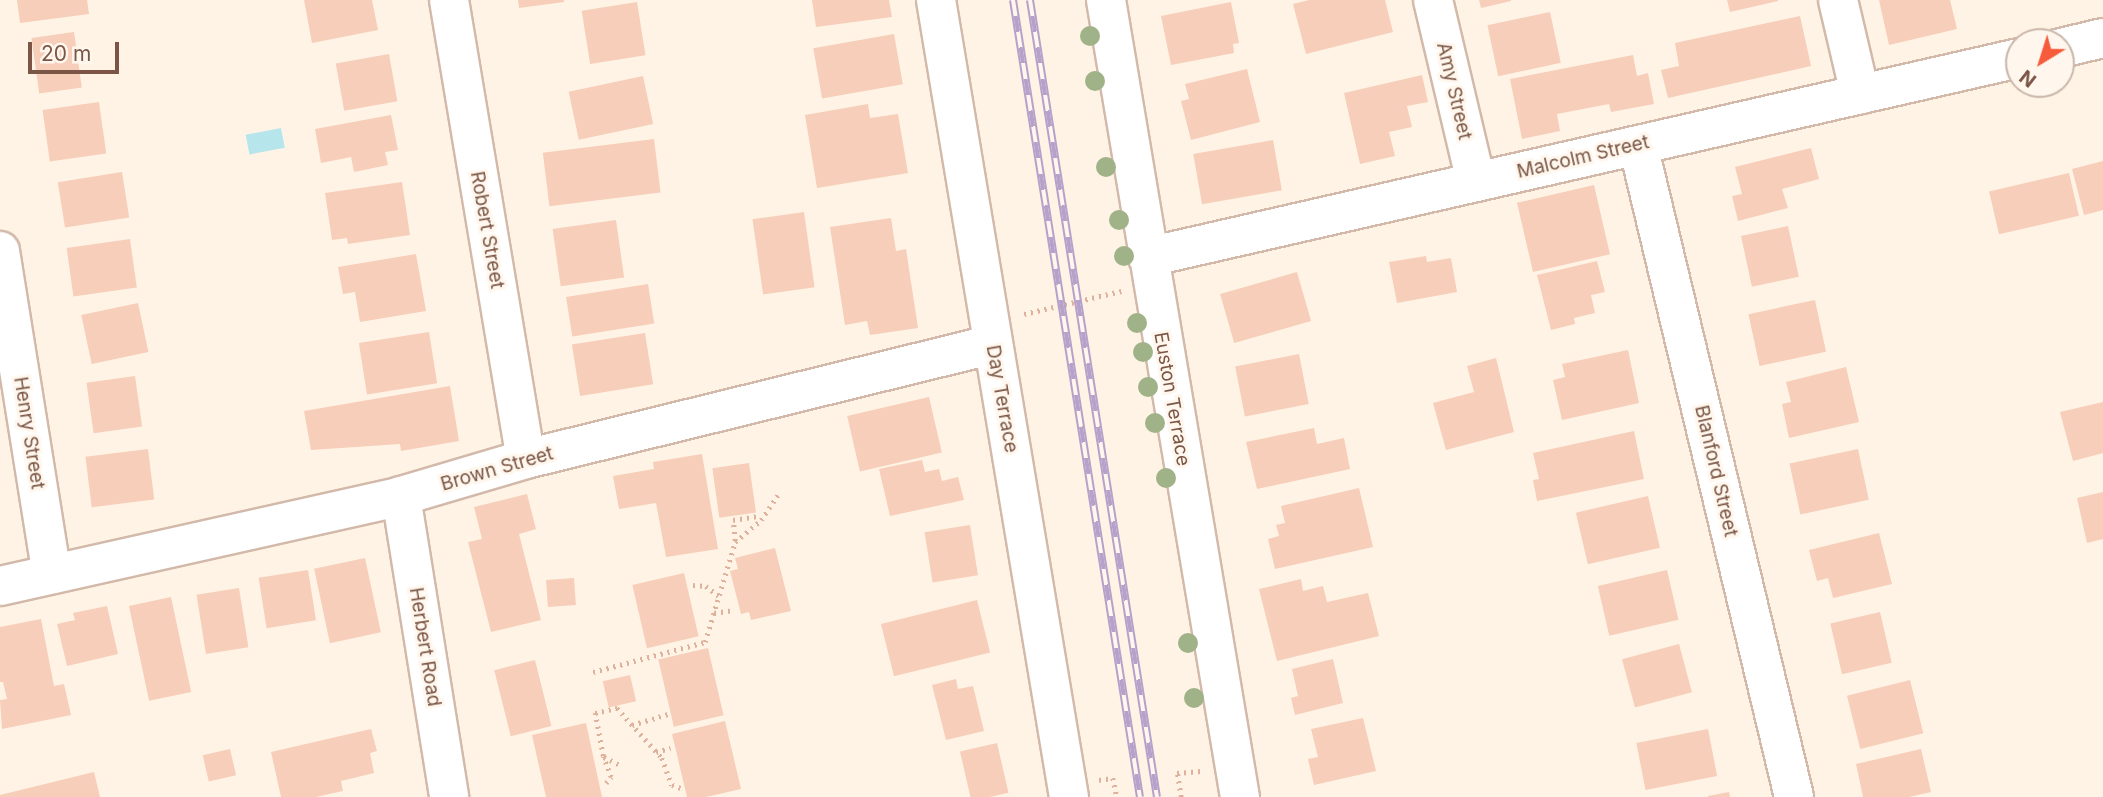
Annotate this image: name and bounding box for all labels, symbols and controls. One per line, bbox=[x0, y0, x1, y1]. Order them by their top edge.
scale bar bbox=[32, 28, 122, 72]
north arrow bbox=[2005, 28, 2075, 98]
street label: Amy Street bbox=[1432, 40, 1476, 142]
text: 20 m bbox=[41, 41, 91, 66]
text: N bbox=[2015, 65, 2041, 92]
street label: Malcolm Street bbox=[1515, 131, 1651, 183]
street label: Robert Street bbox=[465, 170, 509, 290]
street label: Euston Terrace bbox=[1149, 330, 1195, 468]
street label: Day Terrace bbox=[981, 343, 1023, 455]
street label: Henry Street bbox=[9, 375, 49, 491]
street label: Blanford Street bbox=[1690, 403, 1742, 539]
street label: Brown Street bbox=[438, 442, 556, 496]
street label: Herbert Road bbox=[404, 586, 446, 708]

